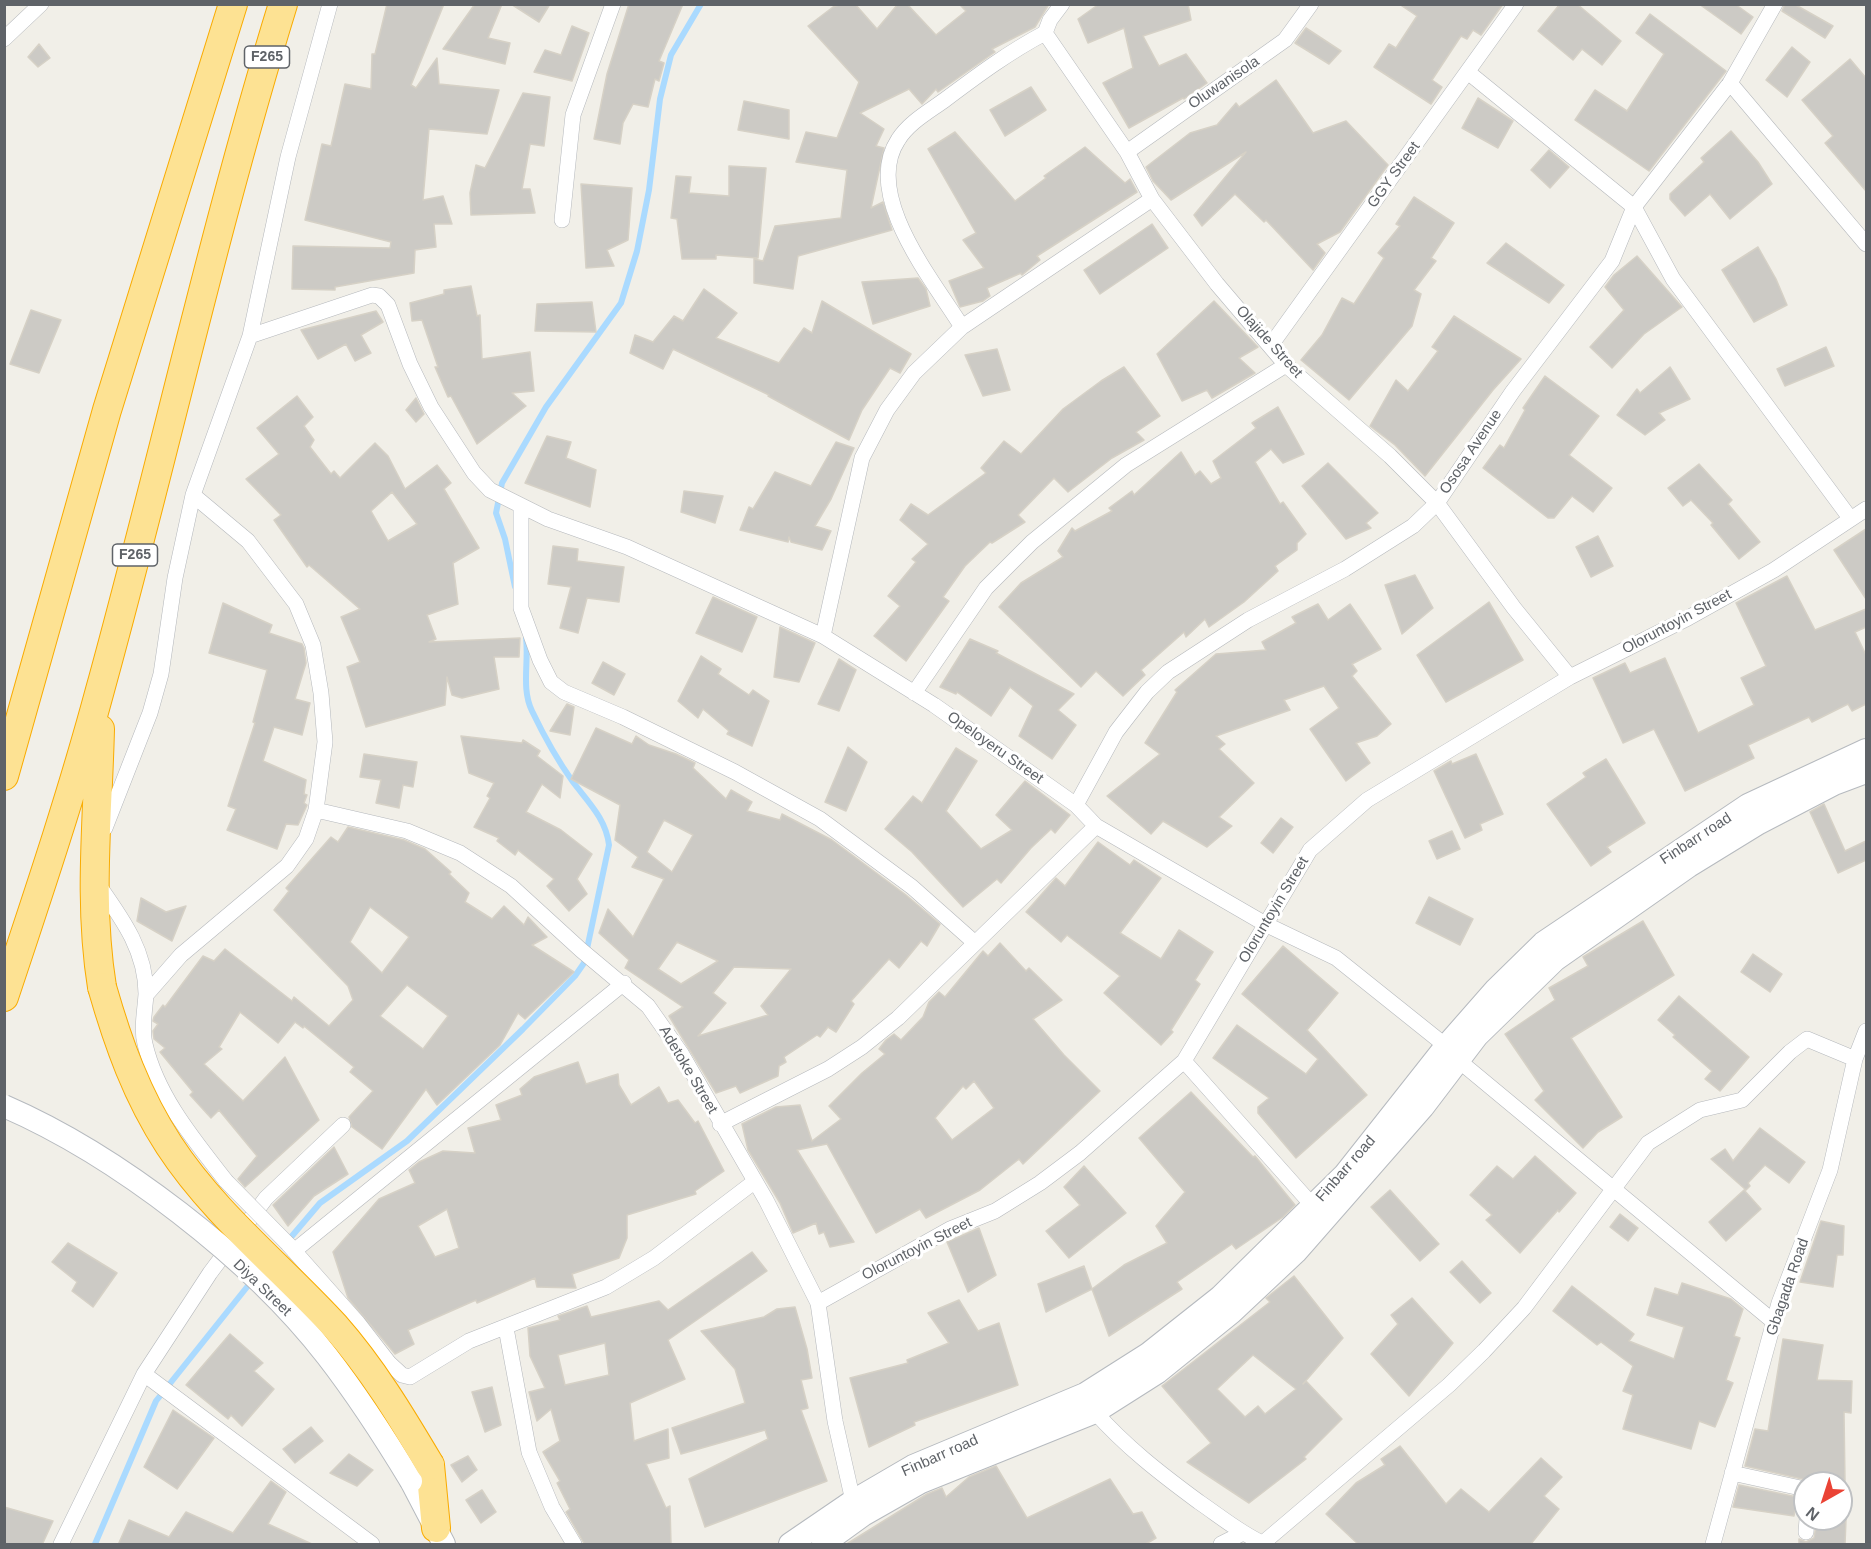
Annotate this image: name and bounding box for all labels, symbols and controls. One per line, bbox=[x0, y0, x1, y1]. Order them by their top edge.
road number: F265 bbox=[244, 46, 290, 68]
street label: Oluwanisola bbox=[1185, 53, 1263, 113]
street label: GGY Street bbox=[1364, 138, 1424, 212]
street label: Olajide Street bbox=[1232, 302, 1306, 382]
street label: Ososa Avenue bbox=[1436, 406, 1506, 498]
road number: F265 bbox=[112, 544, 158, 566]
street label: Oloruntoyin Street bbox=[1619, 586, 1735, 658]
street label: Opeloyeru Street bbox=[943, 708, 1047, 788]
street label: Finbarr road bbox=[1657, 809, 1735, 869]
street label: Oloruntoyin Street bbox=[1235, 854, 1313, 966]
street label: Adetoke Street bbox=[655, 1023, 721, 1117]
street label: Finbarr road bbox=[1312, 1132, 1380, 1206]
street label: Oloruntoyin Street bbox=[859, 1214, 975, 1284]
street label: Gbagada Road bbox=[1763, 1236, 1813, 1338]
street label: Diya Street bbox=[229, 1256, 295, 1320]
street label: Finbarr road bbox=[899, 1431, 981, 1481]
north arrow bbox=[1793, 1471, 1853, 1531]
text: N bbox=[1803, 1504, 1822, 1524]

